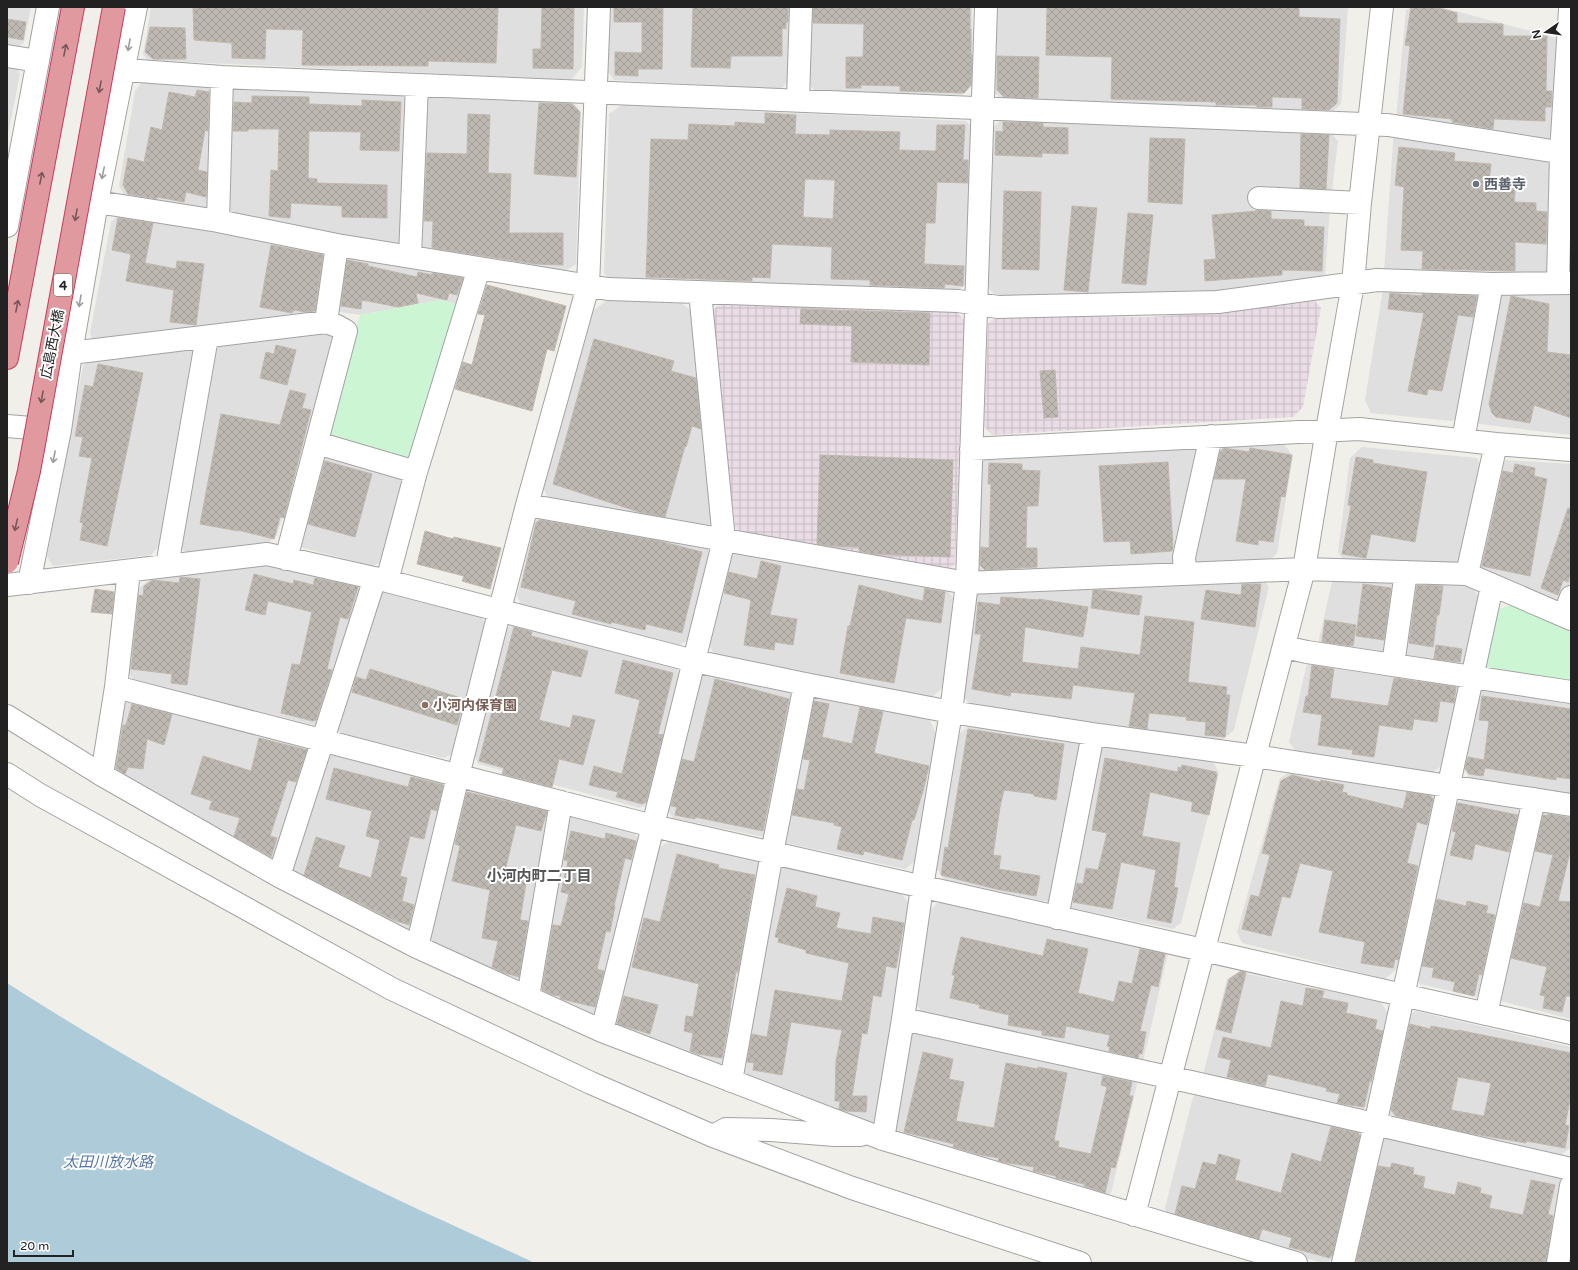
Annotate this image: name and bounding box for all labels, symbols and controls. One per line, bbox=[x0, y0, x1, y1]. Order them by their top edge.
north arrow bbox=[1526, 12, 1566, 52]
text: N bbox=[1529, 28, 1544, 40]
one-way arrow bbox=[125, 38, 133, 51]
one-way arrow bbox=[61, 44, 69, 57]
one-way arrow bbox=[95, 80, 103, 93]
one-way arrow bbox=[99, 166, 107, 179]
one-way arrow bbox=[37, 172, 45, 185]
place label: 西善寺 bbox=[1484, 176, 1526, 193]
marker: 西善寺 bbox=[1471, 179, 1481, 189]
one-way arrow bbox=[72, 208, 80, 221]
road number: 4 bbox=[54, 274, 72, 296]
one-way arrow bbox=[76, 294, 84, 307]
one-way arrow bbox=[13, 299, 21, 312]
street label: 広島西大橋 bbox=[37, 308, 68, 380]
one-way arrow bbox=[38, 391, 46, 404]
one-way arrow bbox=[50, 450, 58, 463]
one-way arrow bbox=[11, 518, 19, 531]
place label: 小河内保育園 bbox=[433, 697, 517, 714]
marker: 小河内保育園 bbox=[420, 700, 430, 710]
district label: 小河内町二丁目 bbox=[486, 867, 592, 885]
water label: 太田川放水路 bbox=[63, 1153, 155, 1171]
scale bar bbox=[14, 1232, 73, 1258]
text: 20 m bbox=[20, 1239, 49, 1253]

